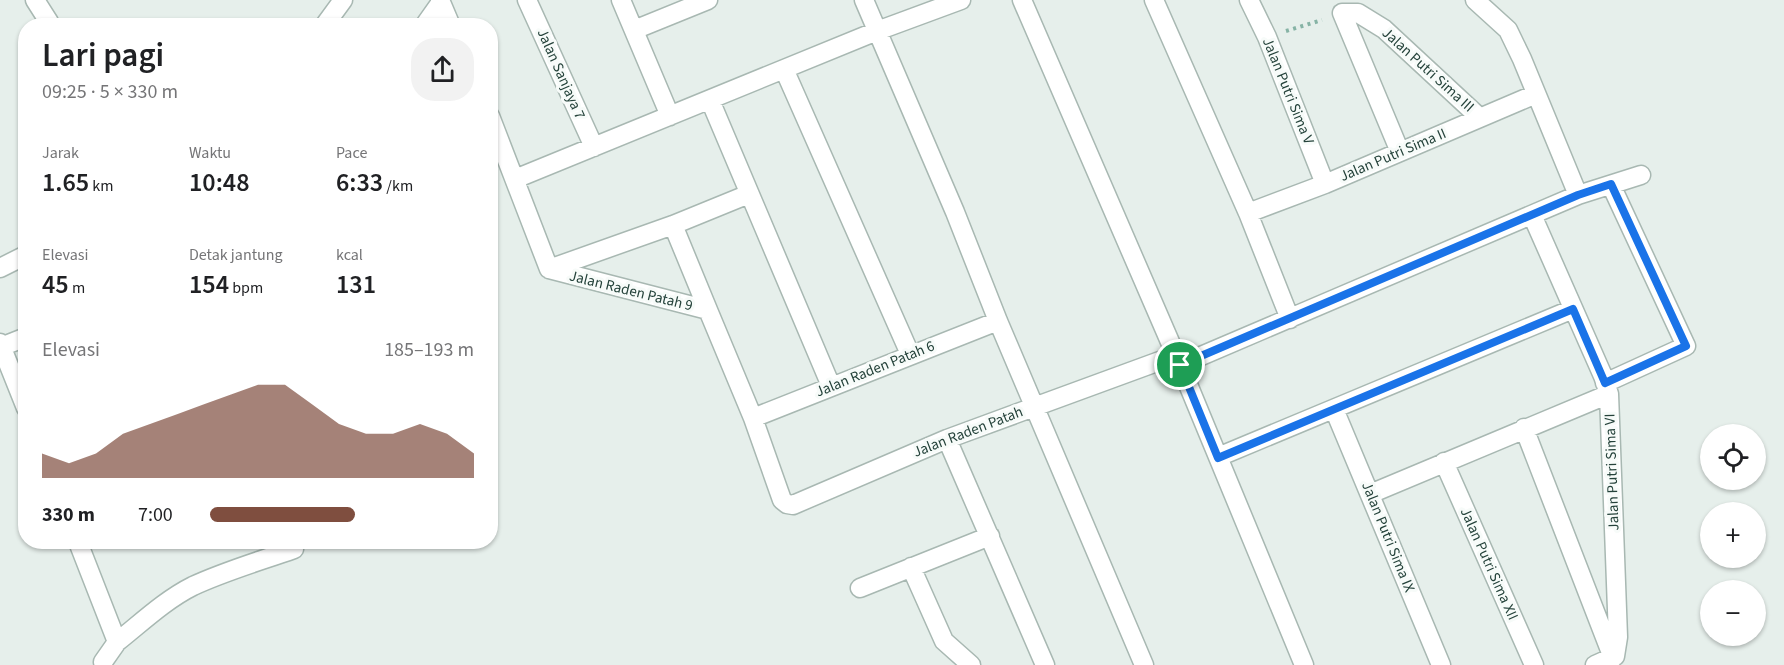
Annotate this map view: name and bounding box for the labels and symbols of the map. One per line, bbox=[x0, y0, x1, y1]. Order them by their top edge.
street label: Jalan Putri Sima III bbox=[1377, 23, 1479, 117]
street label: Jalan Sanjaya 7 bbox=[532, 25, 590, 123]
street label: Jalan Putri Sima V bbox=[1257, 35, 1319, 148]
street label: Jalan Putri Sima II bbox=[1337, 123, 1449, 187]
street label: Jalan Raden Patah 9 bbox=[567, 266, 695, 316]
street label: Jalan Raden Patah 6 bbox=[812, 336, 938, 402]
pin bbox=[1154, 339, 1205, 390]
street label: Jalan Raden Patah bbox=[910, 401, 1026, 463]
street label: Jalan Putri Sima VI bbox=[1599, 413, 1625, 531]
street label: Jalan Putri Sima IX bbox=[1356, 479, 1420, 596]
street label: Jalan Putri Sima XII bbox=[1455, 504, 1523, 624]

